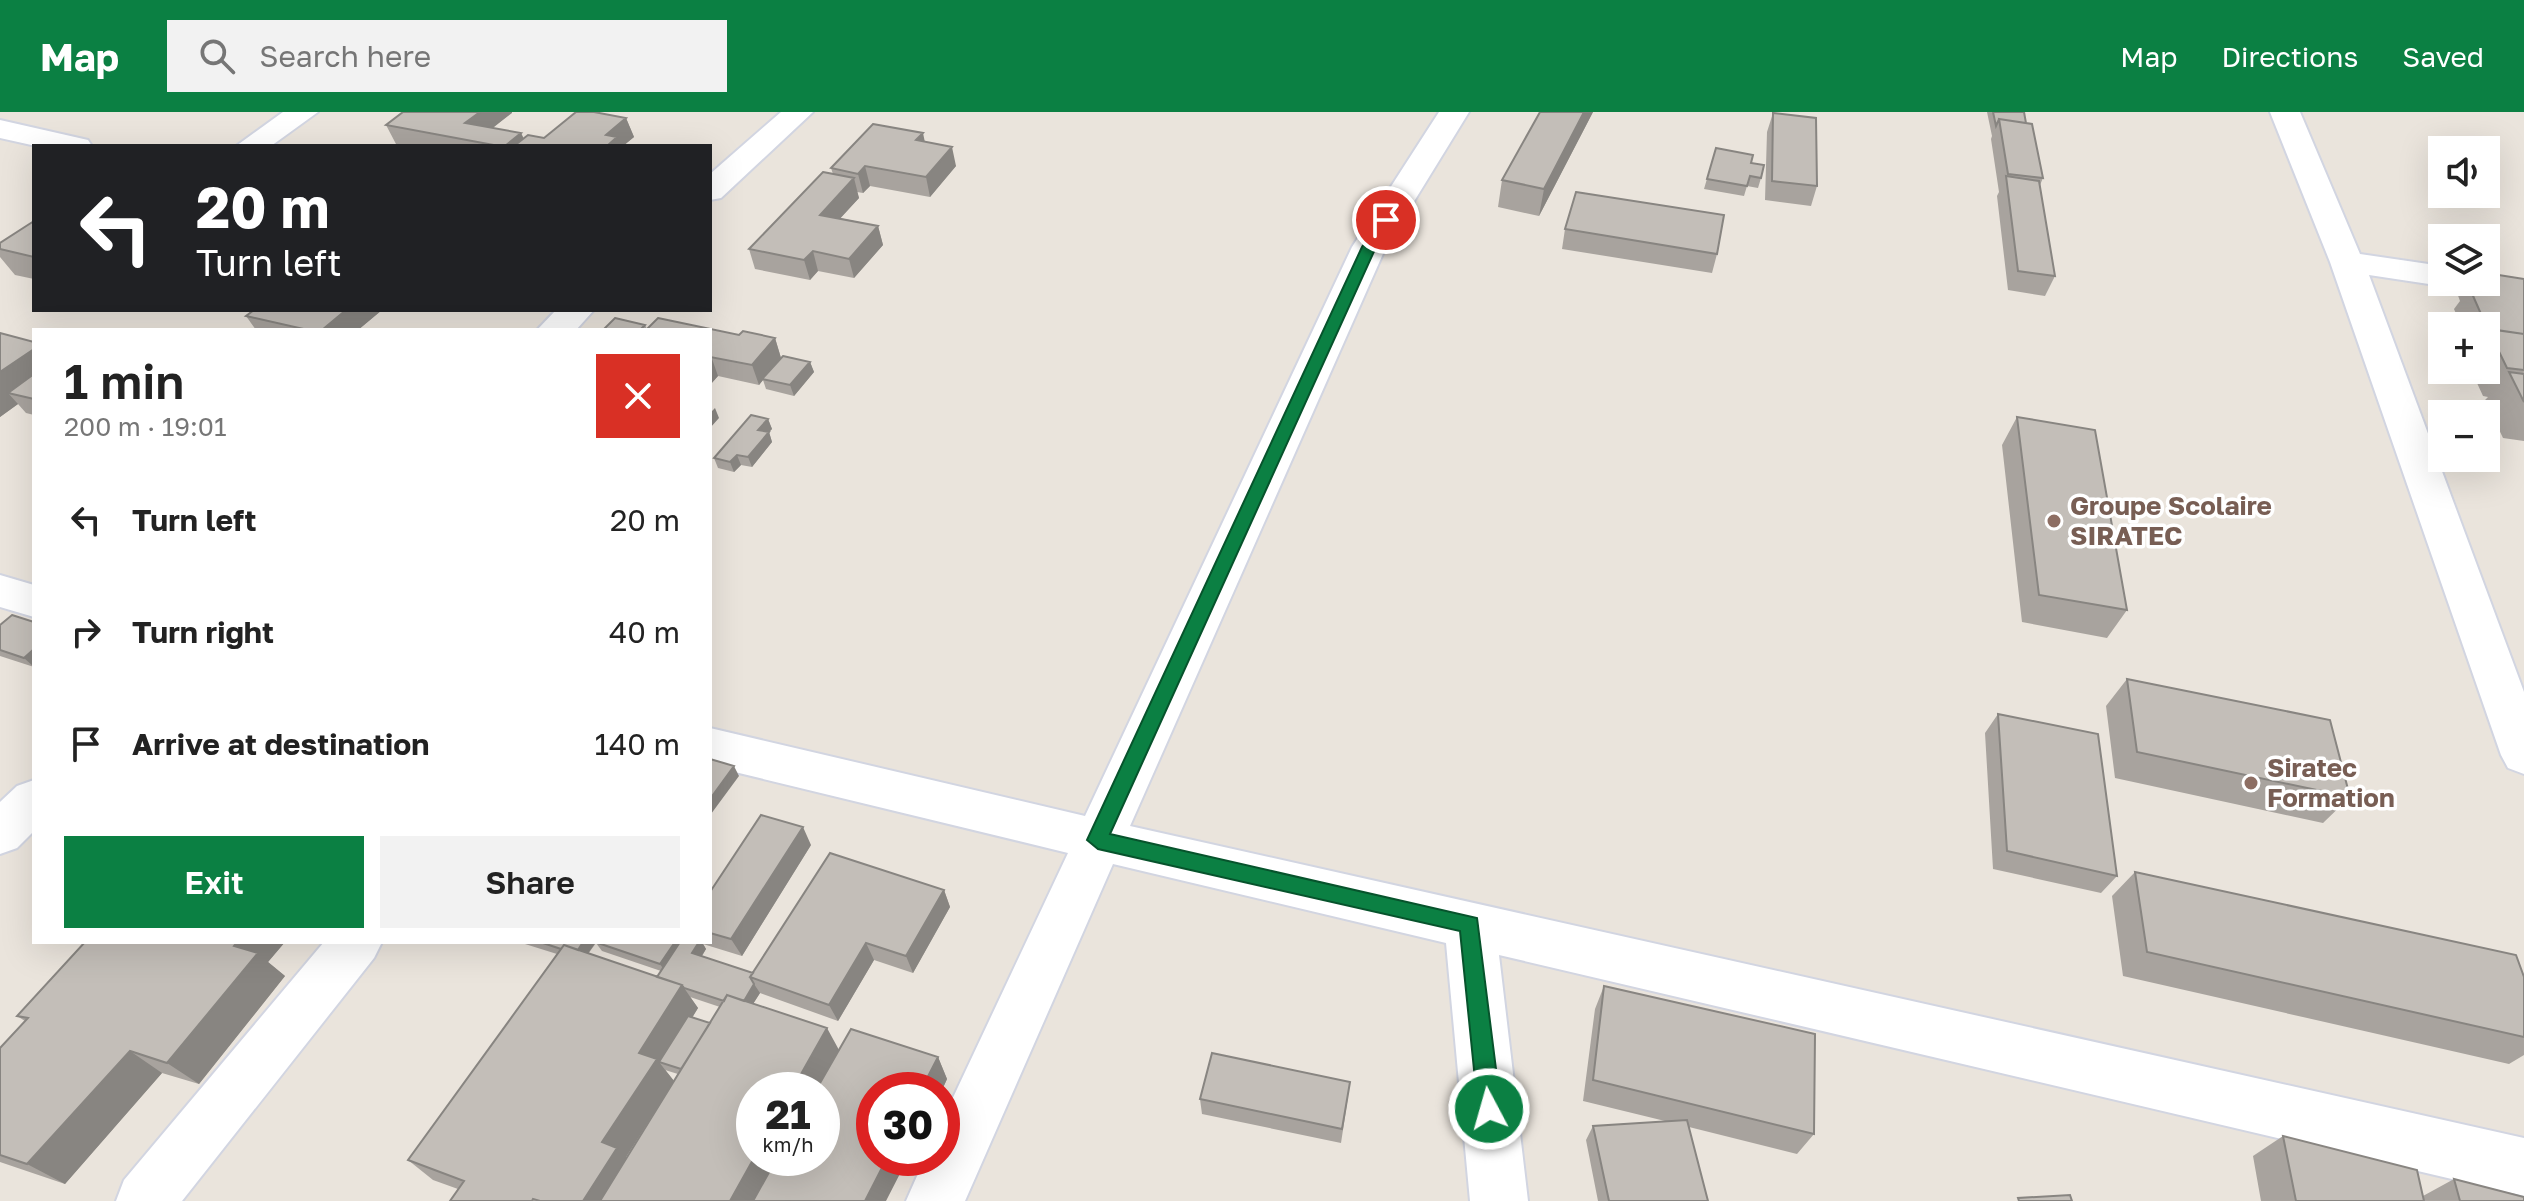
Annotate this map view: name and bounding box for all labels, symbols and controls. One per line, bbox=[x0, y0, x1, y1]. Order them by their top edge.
search box bbox=[167, 20, 727, 92]
text: Map bbox=[40, 34, 119, 79]
icon: search bbox=[195, 34, 239, 78]
text: Search here bbox=[259, 38, 431, 74]
text: Map bbox=[2120, 40, 2177, 73]
text: Directions bbox=[2221, 40, 2358, 73]
text: Saved bbox=[2402, 40, 2484, 73]
map controls bbox=[2428, 136, 2500, 472]
button: sound bbox=[2428, 136, 2500, 208]
text: 20 m bbox=[196, 173, 330, 240]
icon: left bbox=[64, 176, 168, 280]
pin bbox=[1352, 186, 1420, 254]
icon: arrive bbox=[1364, 198, 1408, 242]
button: layers bbox=[2428, 224, 2500, 296]
text: Turn left bbox=[196, 241, 342, 284]
button: + bbox=[2428, 312, 2500, 384]
text: 1 min bbox=[64, 352, 184, 410]
button: close bbox=[596, 354, 680, 438]
button: − bbox=[2428, 400, 2500, 472]
text: 200 m · 19:01 bbox=[64, 411, 227, 442]
place label: Groupe Scolaire SIRATEC bbox=[2070, 490, 2272, 551]
icon: left bbox=[64, 498, 108, 542]
text: Turn left bbox=[132, 502, 257, 538]
text: 20 m bbox=[610, 502, 680, 538]
marker: Groupe Scolaire SIRATEC bbox=[2045, 512, 2063, 530]
icon: right bbox=[64, 610, 108, 654]
text: Turn right bbox=[132, 614, 274, 650]
text: 40 m bbox=[609, 614, 680, 650]
icon: arrive bbox=[64, 722, 108, 766]
text: Arrive at destination bbox=[132, 726, 429, 762]
text: 140 m bbox=[595, 726, 680, 762]
place label: Siratec Formation bbox=[2267, 752, 2395, 813]
marker: Siratec Formation bbox=[2242, 774, 2260, 792]
button: Exit bbox=[64, 836, 364, 928]
button: Share bbox=[380, 836, 680, 928]
position arrow bbox=[1447, 1067, 1531, 1151]
speed limit sign: 30 bbox=[856, 1072, 960, 1176]
text: 21 bbox=[766, 1090, 811, 1138]
text: km/h bbox=[763, 1132, 813, 1156]

